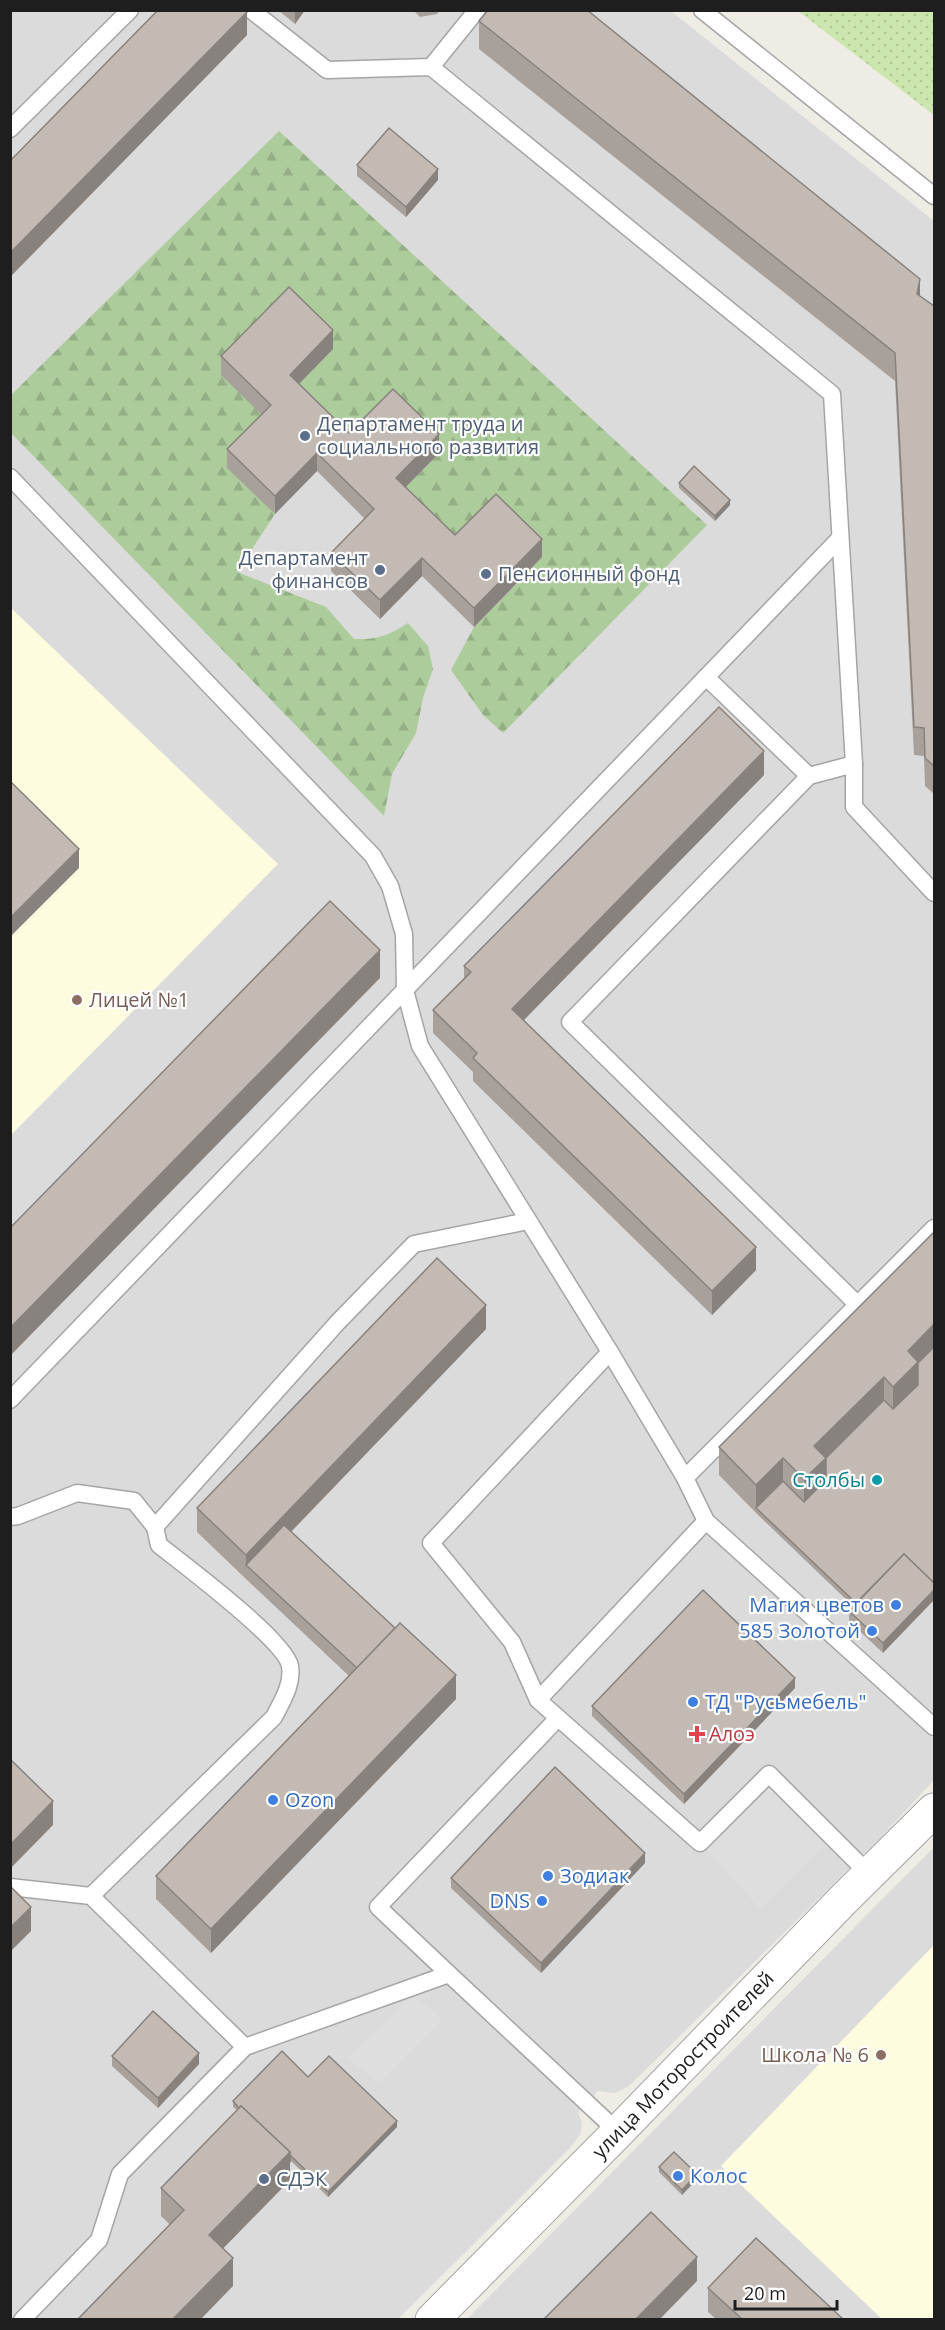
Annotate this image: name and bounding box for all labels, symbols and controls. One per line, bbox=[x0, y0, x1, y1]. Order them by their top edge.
place label: Департамент труда и социального развития bbox=[317, 410, 539, 460]
marker: Департамент труда и социального развития bbox=[298, 429, 312, 443]
place label: Департамент финансов bbox=[239, 544, 368, 594]
place label: Пенсионный фонд bbox=[498, 560, 680, 587]
marker: Департамент финансов bbox=[373, 563, 387, 577]
marker: Пенсионный фонд bbox=[479, 567, 493, 581]
place label: Лицей №1 bbox=[89, 986, 189, 1013]
marker: Лицей №1 bbox=[70, 993, 84, 1007]
place label: Столбы bbox=[792, 1466, 865, 1493]
marker: Столбы bbox=[870, 1473, 884, 1487]
place label: Магия цветов bbox=[749, 1591, 884, 1618]
marker: Магия цветов bbox=[889, 1598, 903, 1612]
place label: 585 Золотой bbox=[739, 1617, 860, 1644]
marker: 585 Золотой bbox=[865, 1624, 879, 1638]
place label: ТД "Русьмебель" bbox=[705, 1688, 867, 1715]
marker: ТД "Русьмебель" bbox=[686, 1695, 700, 1709]
place label: Алоэ bbox=[709, 1720, 755, 1747]
marker: Алоэ bbox=[690, 1727, 704, 1741]
place label: Ozon bbox=[285, 1786, 334, 1813]
marker: Ozon bbox=[266, 1793, 280, 1807]
place label: Зодиак bbox=[560, 1862, 630, 1889]
marker: Зодиак bbox=[541, 1869, 555, 1883]
place label: DNS bbox=[489, 1887, 530, 1914]
marker: DNS bbox=[535, 1894, 549, 1908]
street label: улица Моторостроителей bbox=[586, 1965, 779, 2164]
place label: Школа № 6 bbox=[761, 2041, 869, 2068]
marker: Школа № 6 bbox=[874, 2048, 888, 2062]
place label: Колос bbox=[690, 2162, 747, 2189]
place label: СДЭК bbox=[276, 2165, 328, 2192]
marker: Колос bbox=[671, 2169, 685, 2183]
marker: СДЭК bbox=[257, 2172, 271, 2186]
scale bar bbox=[735, 2273, 837, 2311]
text: 20 m bbox=[744, 2281, 786, 2305]

